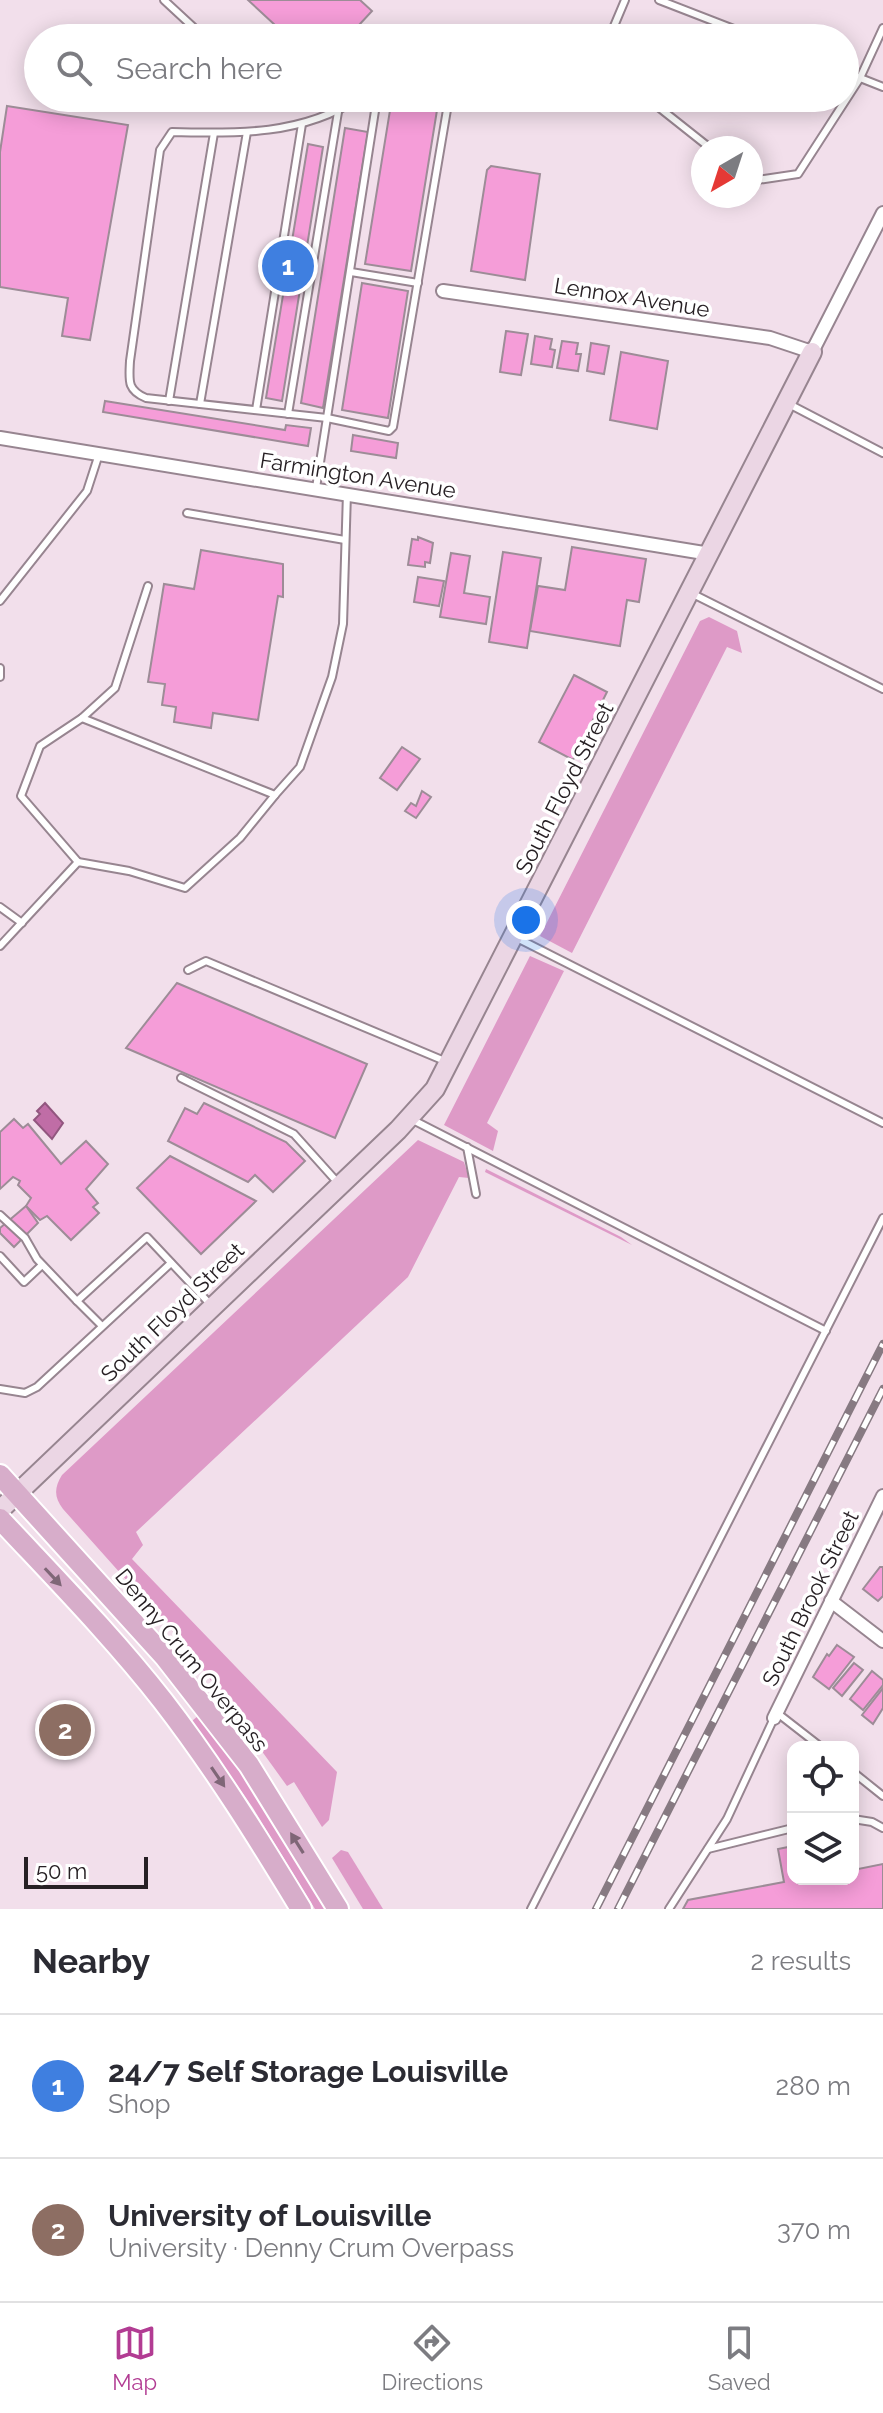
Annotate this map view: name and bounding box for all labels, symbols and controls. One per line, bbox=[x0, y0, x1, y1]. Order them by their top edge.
search box bbox=[24, 24, 859, 112]
icon: search bbox=[52, 46, 96, 90]
text: Search here bbox=[116, 51, 283, 86]
north arrow bbox=[691, 136, 763, 208]
pin: 1 bbox=[262, 236, 314, 296]
street label: Lennox Avenue bbox=[552, 272, 712, 322]
street label: Farmington Avenue bbox=[258, 447, 458, 503]
street label: South Floyd Street bbox=[510, 697, 619, 878]
your location bbox=[506, 900, 546, 940]
street label: South Floyd Street bbox=[95, 1237, 249, 1387]
street label: South Brook Street bbox=[756, 1506, 864, 1690]
street label: Denny Crum Overpass bbox=[110, 1563, 274, 1757]
one-way arrow bbox=[44, 1567, 62, 1586]
pin: 2 bbox=[39, 1700, 91, 1760]
map controls bbox=[787, 1741, 859, 1885]
button: locate bbox=[787, 1741, 859, 1813]
one-way arrow bbox=[210, 1767, 225, 1788]
button: layers bbox=[787, 1813, 859, 1885]
one-way arrow bbox=[290, 1832, 304, 1854]
scale bar bbox=[24, 1853, 148, 1889]
text: 50 m bbox=[36, 1858, 87, 1884]
text: Nearby bbox=[32, 1941, 150, 1981]
text: 2 results bbox=[751, 1946, 851, 1976]
text: 24/7 Self Storage Louisville bbox=[108, 2054, 508, 2089]
text: 1 bbox=[52, 2071, 64, 2101]
text: 280 m bbox=[776, 2071, 851, 2101]
text: Shop bbox=[108, 2089, 170, 2119]
text: University of Louisville bbox=[108, 2198, 431, 2233]
text: 2 bbox=[51, 2215, 65, 2245]
text: 370 m bbox=[777, 2215, 851, 2245]
text: University · Denny Crum Overpass bbox=[108, 2233, 514, 2263]
tab: Map bbox=[112, 2321, 157, 2395]
tab: Directions bbox=[382, 2321, 483, 2395]
tab: Saved bbox=[708, 2321, 771, 2395]

